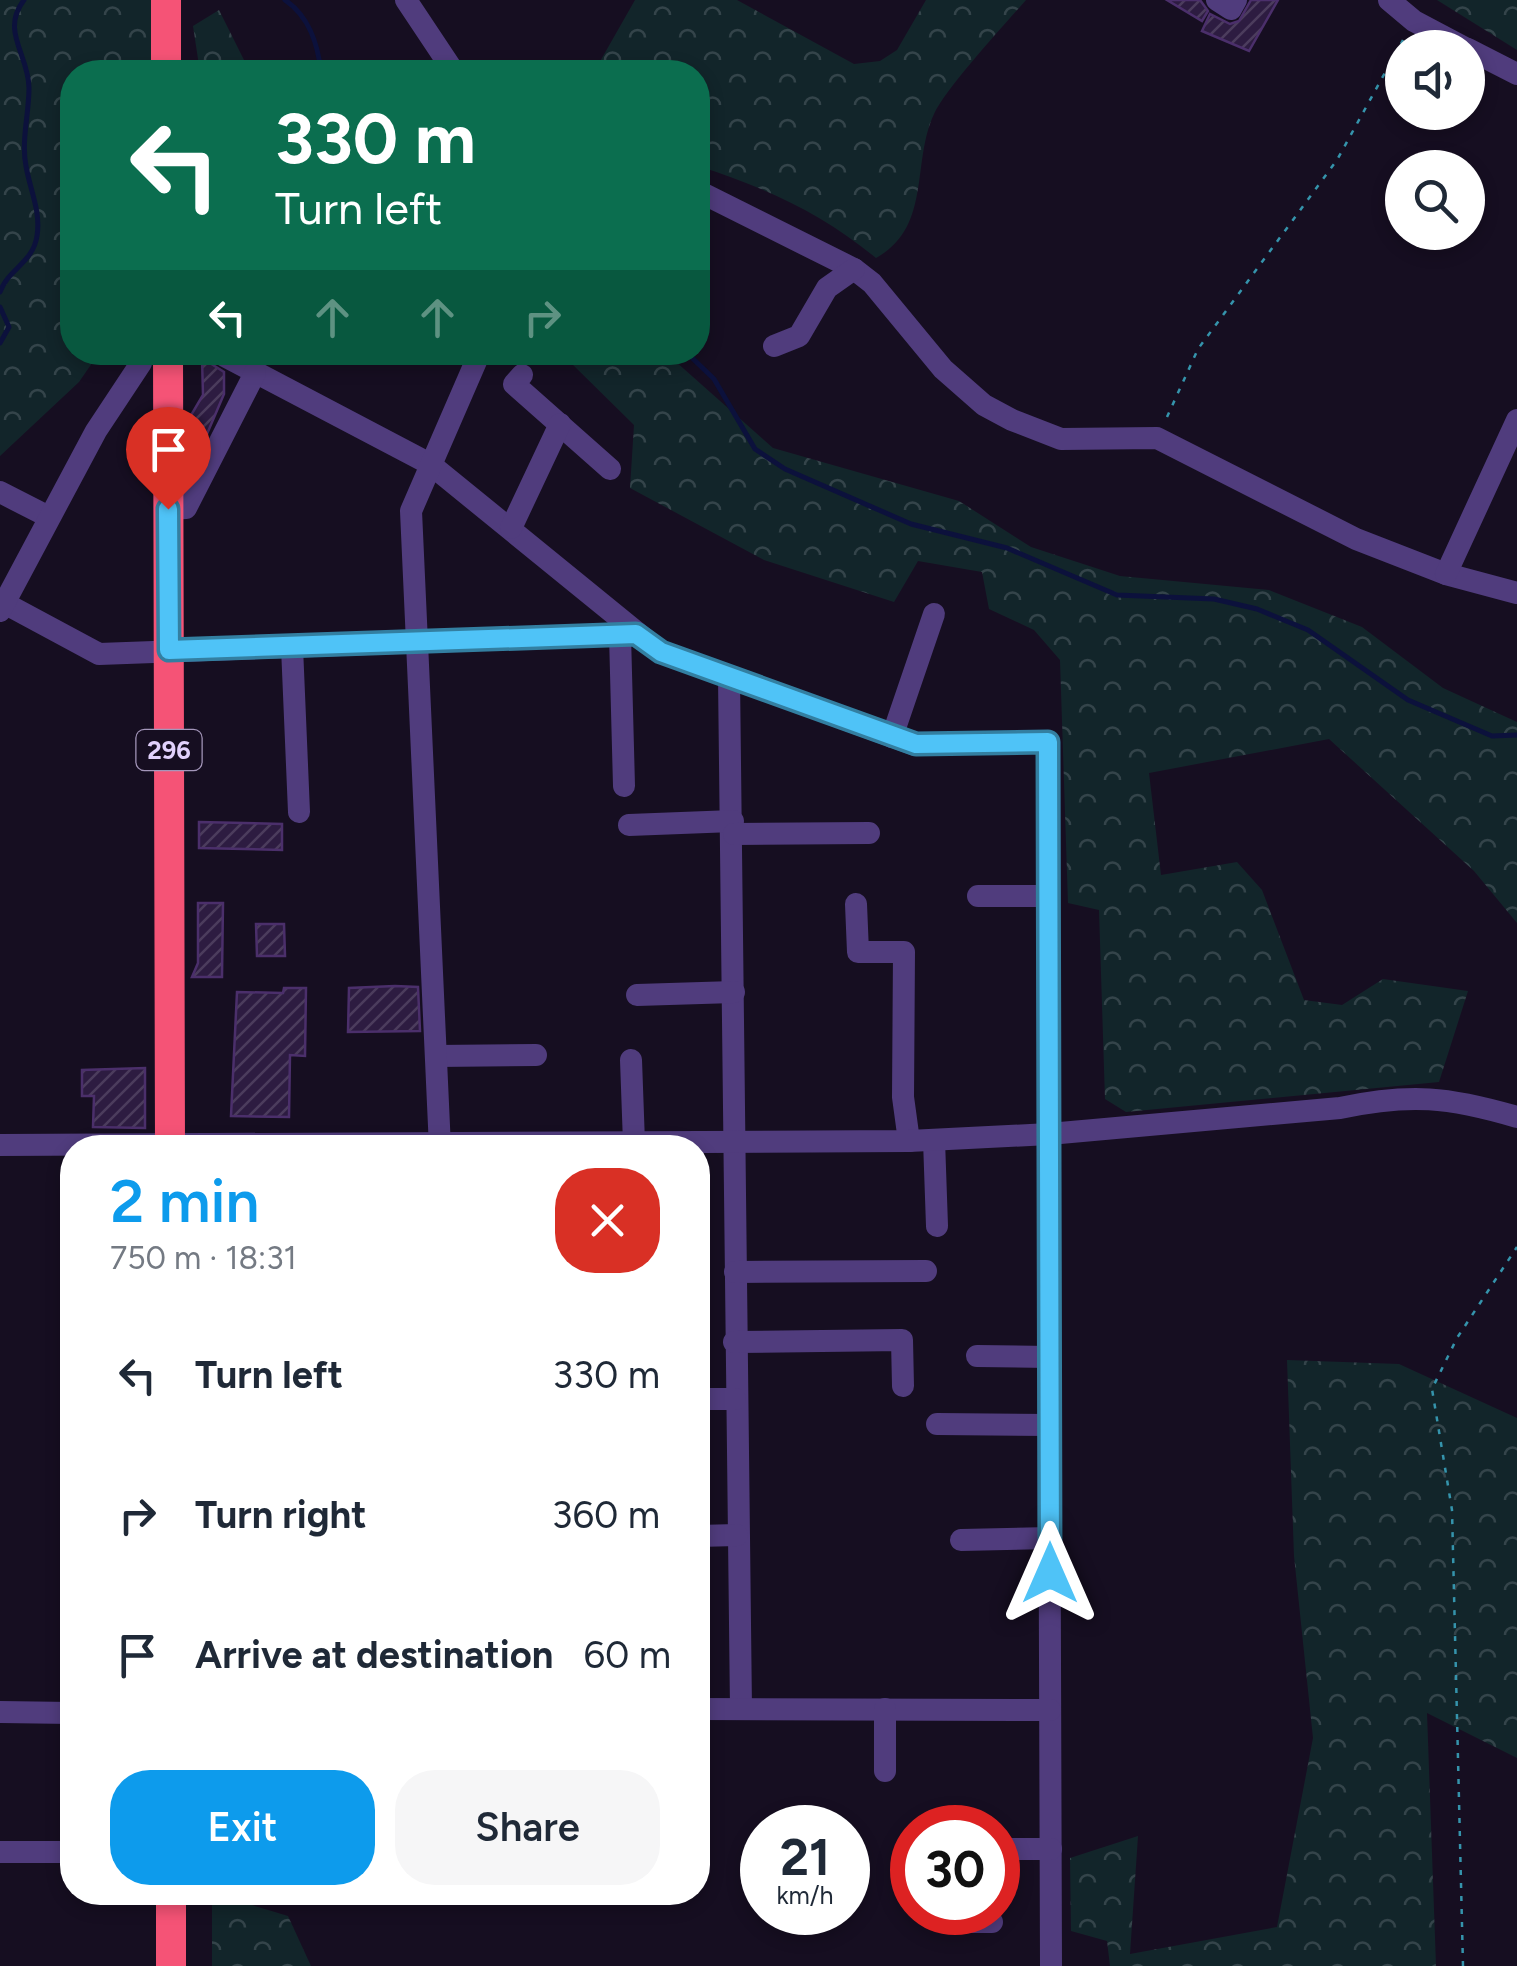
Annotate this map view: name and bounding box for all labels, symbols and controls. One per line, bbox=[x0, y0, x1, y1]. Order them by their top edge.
map controls bbox=[1385, 30, 1485, 250]
button: sound bbox=[1385, 30, 1485, 130]
text: 330 m bbox=[275, 96, 476, 181]
icon: left bbox=[110, 100, 240, 230]
button: search bbox=[1385, 150, 1485, 250]
text: Turn left bbox=[275, 181, 442, 235]
icon: left bbox=[200, 290, 255, 345]
icon: ahead bbox=[305, 290, 360, 345]
icon: ahead bbox=[410, 290, 465, 345]
icon: right bbox=[515, 290, 570, 345]
pin bbox=[126, 407, 211, 510]
icon: arrive bbox=[141, 422, 196, 477]
road number: 296 bbox=[136, 730, 202, 770]
text: 2 min bbox=[110, 1165, 259, 1237]
button: close bbox=[555, 1168, 660, 1273]
text: 750 m · 18:31 bbox=[110, 1239, 297, 1277]
icon: left bbox=[110, 1348, 165, 1403]
text: Turn left bbox=[195, 1352, 343, 1398]
text: 330 m bbox=[553, 1352, 660, 1398]
icon: right bbox=[110, 1488, 165, 1543]
text: Turn right bbox=[195, 1492, 367, 1538]
text: 360 m bbox=[552, 1492, 660, 1538]
position arrow bbox=[998, 1521, 1102, 1625]
icon: arrive bbox=[110, 1628, 165, 1683]
text: Arrive at destination bbox=[195, 1632, 553, 1678]
text: 60 m bbox=[583, 1632, 671, 1678]
button: Exit bbox=[110, 1770, 375, 1885]
button: Share bbox=[395, 1770, 660, 1885]
speed limit sign: 30 bbox=[890, 1805, 1020, 1935]
text: 21 bbox=[780, 1827, 830, 1888]
text: km/h bbox=[776, 1880, 834, 1910]

